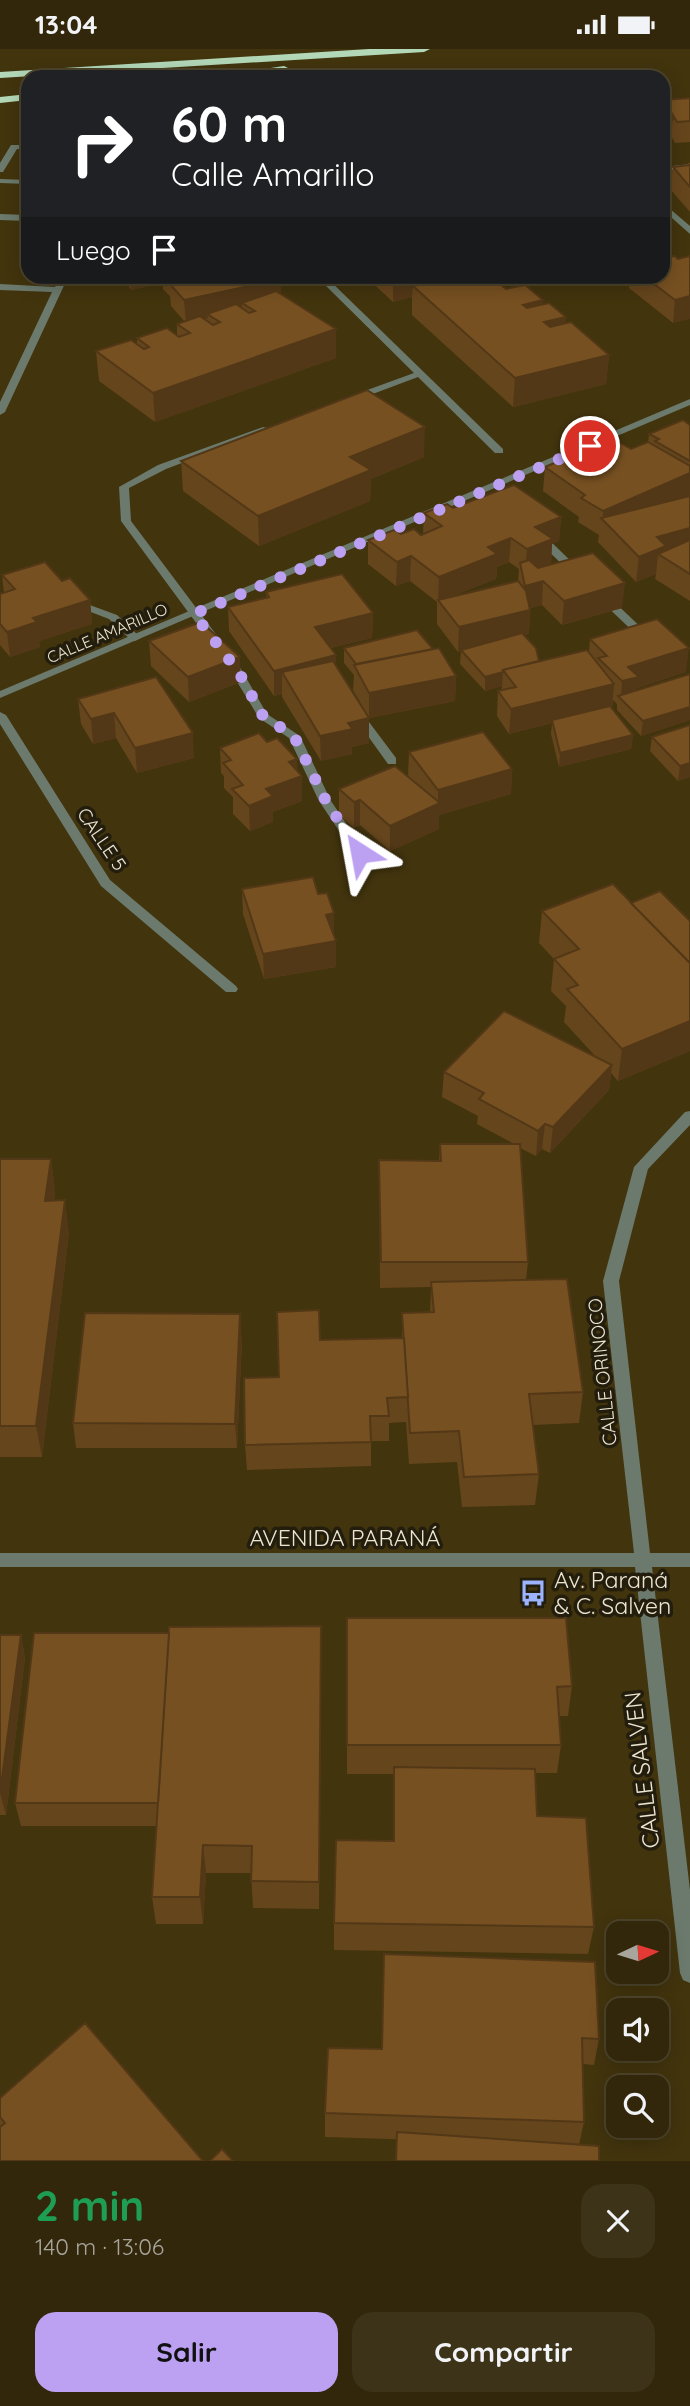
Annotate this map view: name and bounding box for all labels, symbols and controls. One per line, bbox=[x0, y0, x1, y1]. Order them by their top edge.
text: 13:04 bbox=[35, 8, 97, 41]
text: 60 m bbox=[171, 93, 287, 154]
icon: right bbox=[56, 98, 147, 189]
text: Calle Amarillo bbox=[171, 154, 375, 194]
icon: arrive bbox=[145, 231, 183, 269]
text: Luego bbox=[56, 234, 131, 267]
pin bbox=[560, 416, 620, 476]
icon: arrive bbox=[571, 427, 609, 465]
street label: CALLE AMARILLO bbox=[44, 599, 170, 667]
street label: CALLE 5 bbox=[72, 803, 132, 875]
position arrow bbox=[323, 816, 397, 890]
street label: CALLE ORINOCO bbox=[582, 1297, 622, 1447]
street label: AVENIDA PARANÁ bbox=[250, 1523, 441, 1552]
place label: Av. Paraná & C. Salven bbox=[554, 1565, 671, 1620]
bus stop icon: Av. Paraná & C. Salven bbox=[518, 1578, 548, 1608]
street label: CALLE SALVEN bbox=[618, 1690, 666, 1850]
north arrow bbox=[606, 1921, 668, 1985]
map controls bbox=[606, 1921, 669, 2138]
button: sound bbox=[606, 1998, 669, 2061]
button: search bbox=[606, 2075, 669, 2138]
text: 2 min bbox=[35, 2179, 144, 2232]
button: close bbox=[581, 2184, 655, 2258]
text: 140 m · 13:06 bbox=[35, 2232, 164, 2261]
button: Salir bbox=[35, 2312, 338, 2392]
button: Compartir bbox=[352, 2312, 655, 2392]

